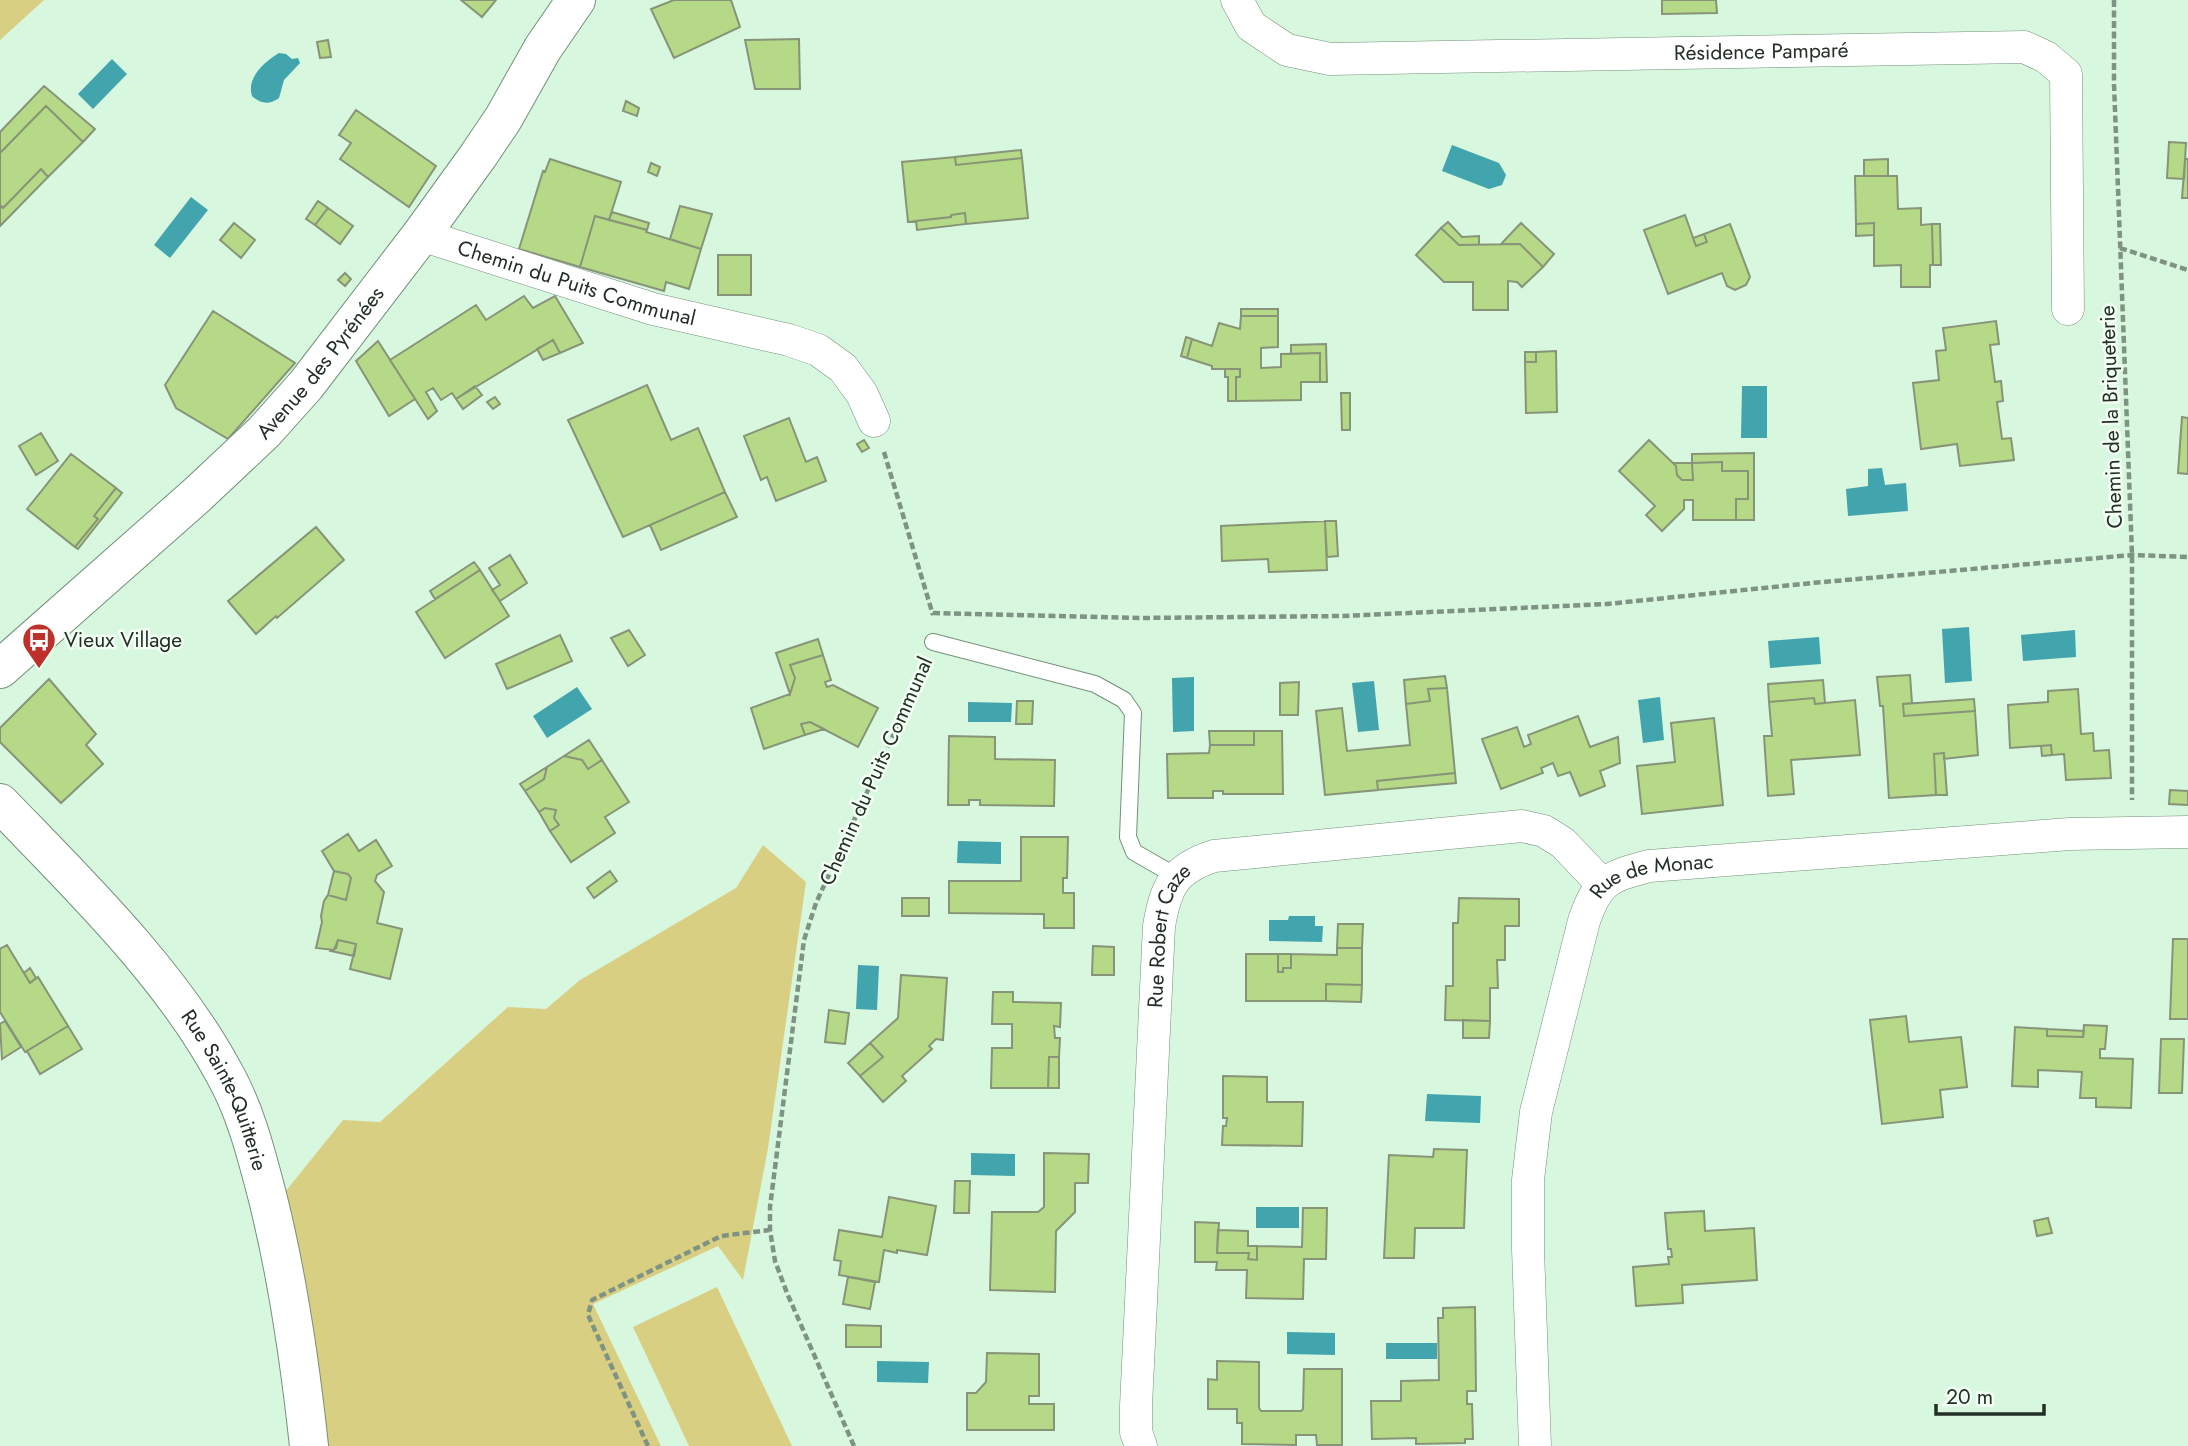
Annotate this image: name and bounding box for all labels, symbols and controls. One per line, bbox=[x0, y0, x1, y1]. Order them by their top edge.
street label: Résidence Pamparé bbox=[1674, 35, 1849, 68]
street label: Chemin du Puits Communal bbox=[454, 233, 699, 333]
street label: Avenue des Pyrénées bbox=[249, 280, 391, 446]
street label: Chemin de la Briqueterie bbox=[2092, 305, 2130, 529]
bus stop icon: Vieux Village bbox=[20, 621, 58, 670]
place label: Vieux Village bbox=[64, 625, 182, 655]
street label: Chemin du Puits Communal bbox=[812, 652, 940, 890]
street label: Rue de Monac bbox=[1582, 846, 1715, 905]
street label: Rue Robert Caze bbox=[1140, 856, 1197, 1009]
street label: Rue Sainte-Quitterie bbox=[174, 1004, 275, 1174]
scale bar bbox=[1936, 1372, 2044, 1416]
text: 20 m bbox=[1946, 1382, 1993, 1412]

